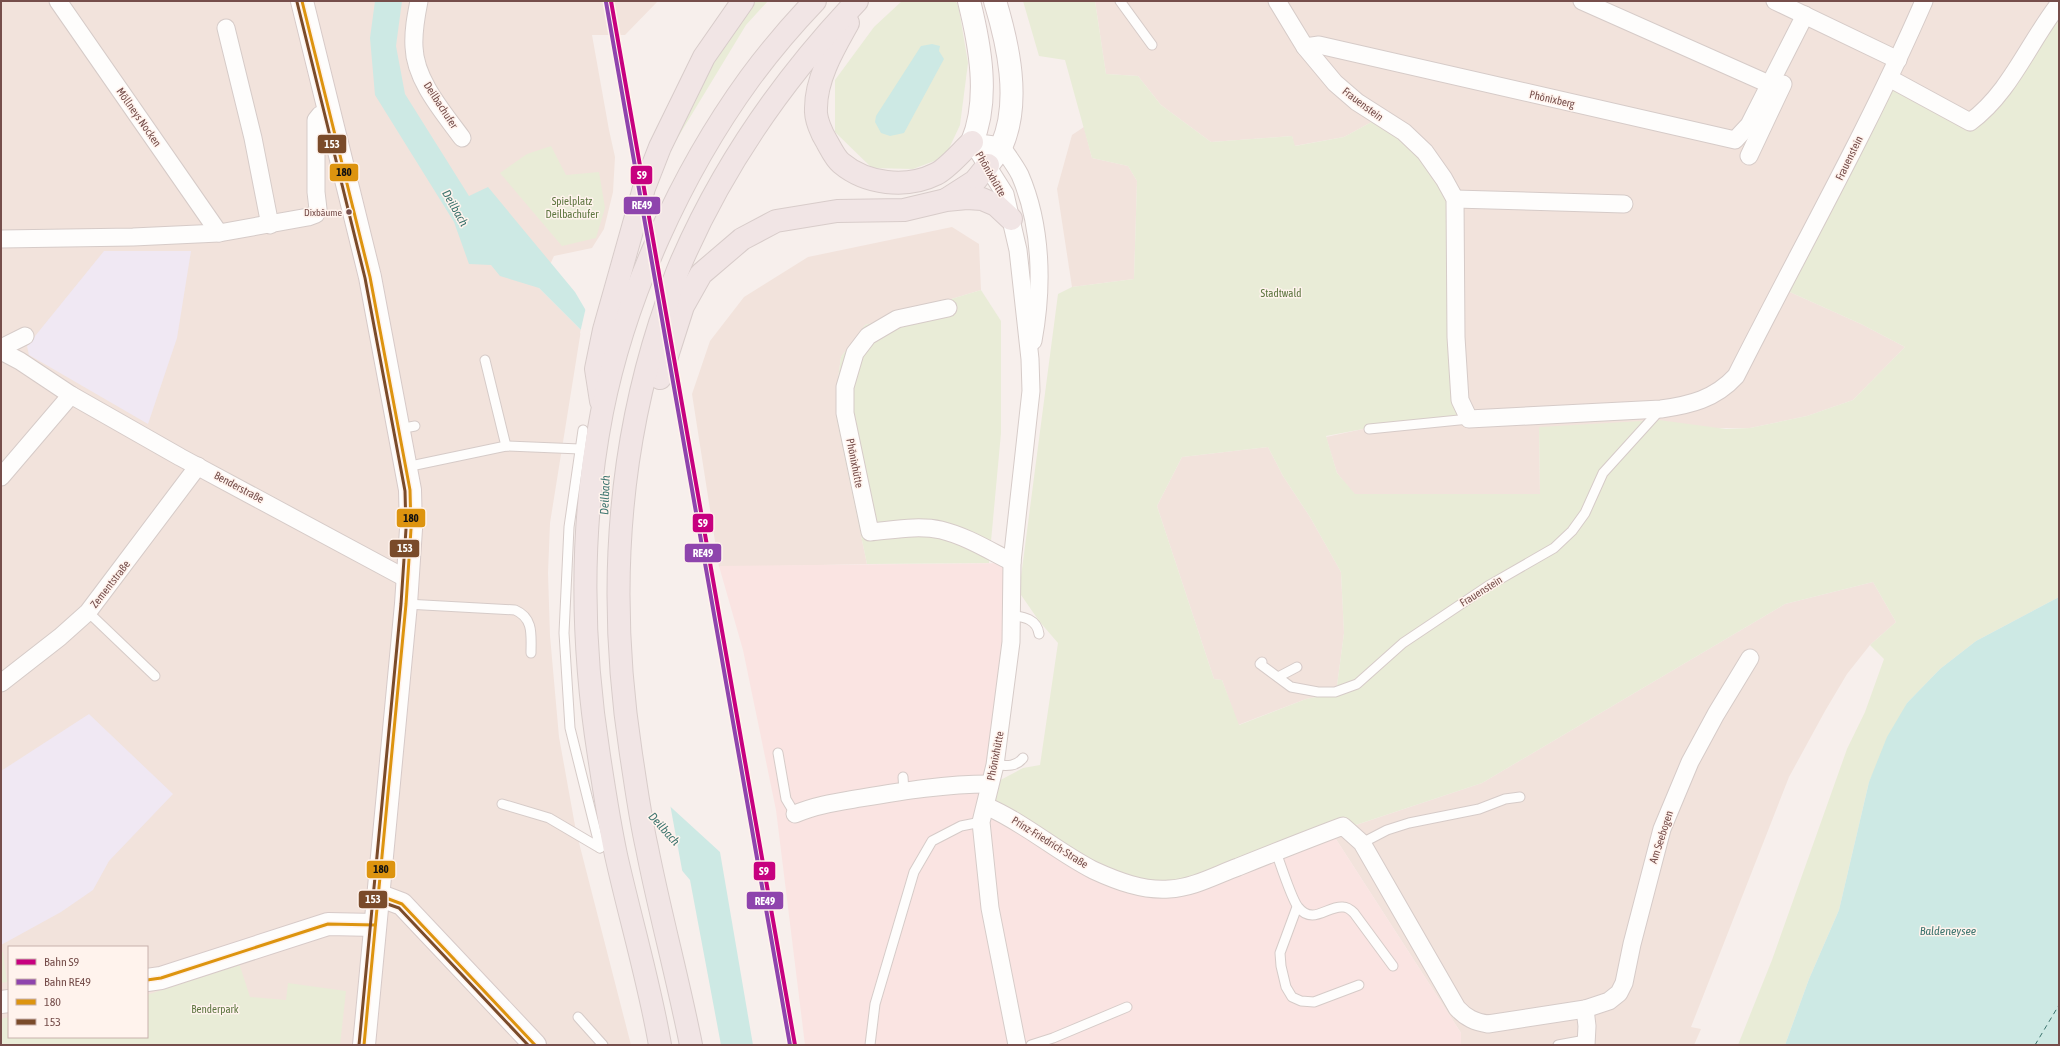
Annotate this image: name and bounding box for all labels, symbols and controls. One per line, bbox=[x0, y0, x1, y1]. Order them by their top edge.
street label: Deilbachufer bbox=[422, 80, 461, 131]
street label: Möllneys Nocken bbox=[114, 85, 164, 149]
street label: Frauenstein bbox=[1340, 85, 1386, 123]
street label: Phönixberg bbox=[1528, 88, 1576, 110]
line badge: 153 bbox=[317, 134, 347, 154]
street label: Frauenstein bbox=[1833, 134, 1865, 182]
text: 153 bbox=[324, 138, 340, 150]
street label: Phönixhütte bbox=[973, 149, 1009, 199]
line badge: 180 bbox=[329, 163, 359, 182]
line badge: S9 bbox=[630, 165, 653, 185]
text: 180 bbox=[336, 166, 352, 178]
text: S9 bbox=[637, 169, 647, 181]
water label: Deilbach bbox=[439, 187, 471, 229]
park label: Spielplatz Deilbachufer bbox=[546, 195, 599, 220]
line badge: RE49 bbox=[623, 196, 661, 215]
text: RE49 bbox=[632, 199, 652, 211]
place label: Dixbäume bbox=[304, 207, 342, 218]
marker: Dixbäume bbox=[344, 207, 354, 217]
park label: Stadtwald bbox=[1261, 287, 1301, 299]
street label: Phönixhütte bbox=[844, 437, 866, 489]
street label: Benderstraße bbox=[212, 469, 266, 505]
water label: Deilbach bbox=[597, 475, 613, 515]
line badge: 180 bbox=[396, 508, 426, 528]
text: 180 bbox=[403, 512, 419, 524]
line badge: S9 bbox=[692, 513, 714, 533]
text: S9 bbox=[698, 517, 708, 529]
line badge: 153 bbox=[389, 539, 420, 558]
text: 153 bbox=[397, 542, 413, 554]
line badge: RE49 bbox=[684, 543, 722, 563]
text: RE49 bbox=[693, 547, 713, 559]
street label: Zementstraße bbox=[88, 558, 132, 610]
street label: Frauenstein bbox=[1458, 573, 1504, 609]
street label: Phönixhütte bbox=[984, 730, 1006, 782]
street label: Am Seebogen bbox=[1647, 809, 1675, 865]
water label: Deilbach bbox=[646, 810, 683, 849]
street label: Prinz-Friedrich-Straße bbox=[1010, 814, 1090, 870]
line badge: 180 bbox=[366, 860, 396, 879]
line badge: S9 bbox=[753, 861, 776, 881]
text: 180 bbox=[373, 863, 389, 875]
text: S9 bbox=[759, 865, 769, 877]
line badge: 153 bbox=[358, 890, 388, 909]
line badge: RE49 bbox=[746, 891, 784, 910]
text: 153 bbox=[365, 893, 381, 905]
text: RE49 bbox=[755, 895, 775, 907]
water label: Baldeneysee bbox=[1920, 924, 1977, 938]
legend bbox=[8, 946, 148, 1038]
text: Bahn S9 bbox=[44, 955, 80, 969]
text: Bahn RE49 bbox=[44, 975, 91, 989]
text: 180 bbox=[44, 995, 61, 1009]
park label: Benderpark bbox=[191, 1003, 239, 1015]
text: 153 bbox=[44, 1015, 61, 1029]

